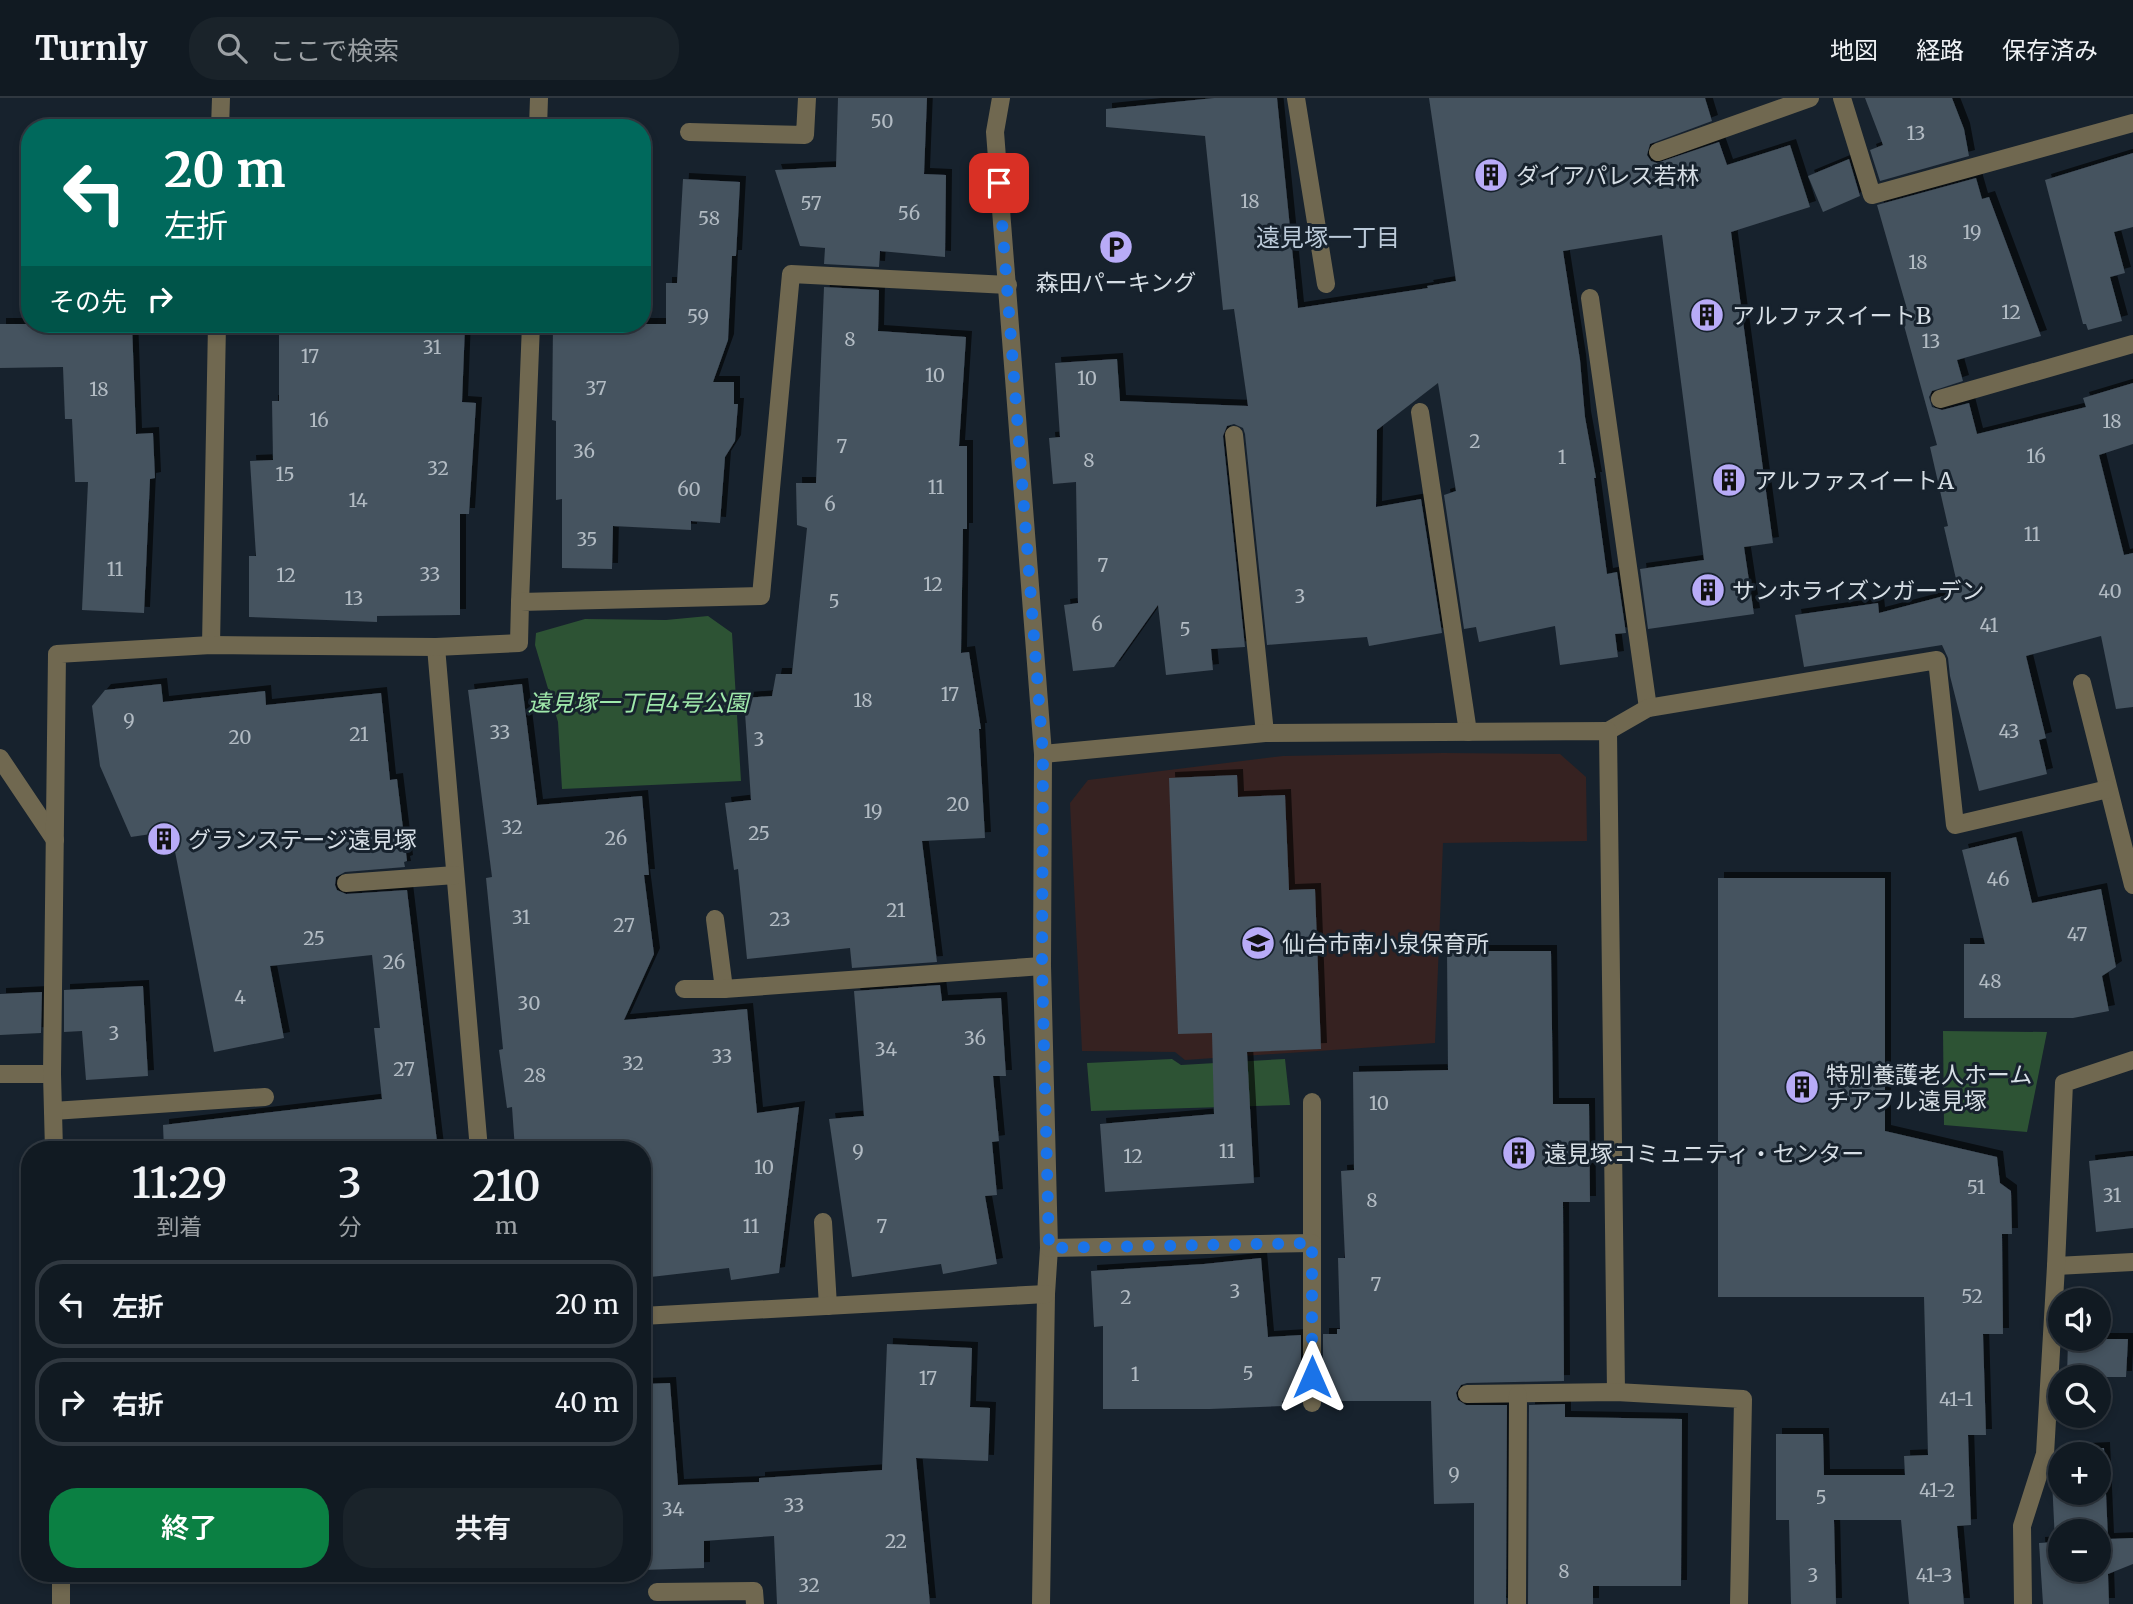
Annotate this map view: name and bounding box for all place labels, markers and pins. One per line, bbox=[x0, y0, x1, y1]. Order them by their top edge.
pin bbox=[969, 153, 1029, 213]
building icon: ダイアパレス若林 bbox=[1472, 156, 1510, 194]
place label: ダイアパレス若林 bbox=[1516, 161, 1700, 190]
parking icon: 森田パーキング bbox=[1097, 228, 1135, 266]
place label: 森田パーキング bbox=[1036, 268, 1196, 297]
building icon: アルファスイートB bbox=[1688, 296, 1726, 334]
place label: アルファスイートB bbox=[1732, 301, 1931, 330]
building icon: アルファスイートA bbox=[1710, 461, 1748, 499]
place label: アルファスイートA bbox=[1754, 466, 1955, 495]
building icon: サンホライズンガーデン bbox=[1689, 571, 1727, 609]
place label: サンホライズンガーデン bbox=[1732, 576, 1984, 605]
building icon: グランステージ遠見塚 bbox=[145, 820, 183, 858]
place label: グランステージ遠見塚 bbox=[188, 825, 417, 854]
school or university icon: 仙台市南小泉保育所 bbox=[1239, 924, 1277, 962]
place label: 仙台市南小泉保育所 bbox=[1282, 929, 1489, 958]
place label: 特別養護老人ホーム チアフル遠見塚 bbox=[1826, 1060, 2032, 1115]
building icon: 特別養護老人ホーム チアフル遠見塚 bbox=[1783, 1068, 1821, 1106]
building icon: 遠見塚コミュニティ・センター bbox=[1500, 1134, 1538, 1172]
place label: 遠見塚コミュニティ・センター bbox=[1544, 1139, 1865, 1168]

